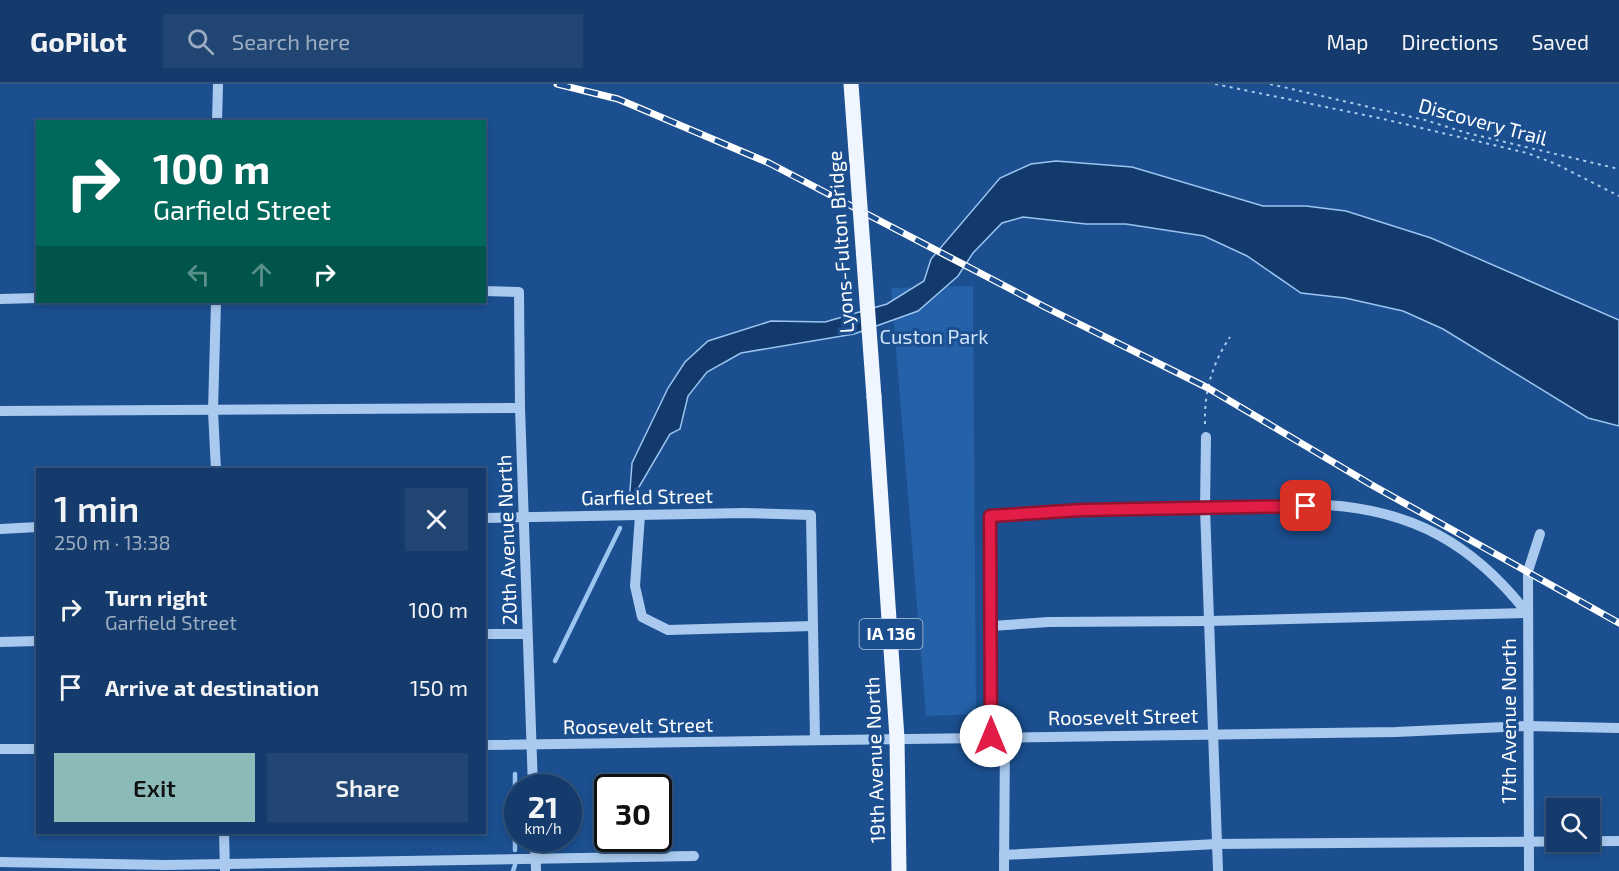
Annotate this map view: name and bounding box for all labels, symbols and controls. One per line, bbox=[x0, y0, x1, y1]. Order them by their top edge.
search box bbox=[163, 14, 583, 68]
text: GoPilot bbox=[30, 24, 127, 58]
icon: search bbox=[184, 25, 217, 58]
text: Search here bbox=[232, 28, 350, 54]
text: Map bbox=[1326, 29, 1369, 54]
text: Directions bbox=[1402, 29, 1498, 54]
text: Saved bbox=[1531, 29, 1589, 54]
street label: Discovery Trail bbox=[1416, 92, 1550, 150]
text: 100 m bbox=[153, 142, 270, 192]
icon: right bbox=[54, 144, 132, 222]
street label: Lyons-Fulton Bridge bbox=[822, 150, 858, 334]
text: Garfield Street bbox=[153, 193, 331, 225]
icon: left bbox=[182, 258, 215, 291]
icon: ahead bbox=[245, 258, 278, 291]
icon: right bbox=[308, 258, 341, 291]
park label: Custon Park bbox=[880, 324, 988, 348]
street label: 20th Avenue North bbox=[491, 454, 521, 626]
pin bbox=[1280, 480, 1331, 531]
street label: Garfield Street bbox=[581, 483, 713, 509]
text: 1 min bbox=[54, 486, 139, 529]
button: close bbox=[405, 488, 468, 551]
icon: arrive bbox=[1289, 489, 1322, 522]
text: 250 m · 13:38 bbox=[54, 530, 171, 554]
text: Turn right bbox=[105, 584, 207, 610]
icon: right bbox=[54, 593, 87, 626]
text: 100 m bbox=[409, 596, 468, 622]
text: Garfield Street bbox=[105, 610, 237, 634]
road number: IA 136 bbox=[860, 619, 922, 649]
street label: 17th Avenue North bbox=[1496, 638, 1520, 804]
icon: arrive bbox=[54, 671, 87, 704]
text: Arrive at destination bbox=[105, 674, 319, 700]
text: 150 m bbox=[410, 674, 468, 700]
street label: 19th Avenue North bbox=[859, 676, 889, 844]
street label: Roosevelt Street bbox=[1048, 703, 1199, 729]
position arrow bbox=[959, 704, 1023, 768]
street label: Roosevelt Street bbox=[563, 712, 714, 738]
button: Exit bbox=[54, 753, 255, 822]
button: Share bbox=[267, 753, 468, 822]
speed limit sign: 30 bbox=[594, 774, 672, 852]
text: 21 bbox=[528, 788, 558, 824]
map controls bbox=[1546, 798, 1600, 852]
button: search bbox=[1546, 798, 1600, 852]
text: km/h bbox=[524, 819, 562, 837]

